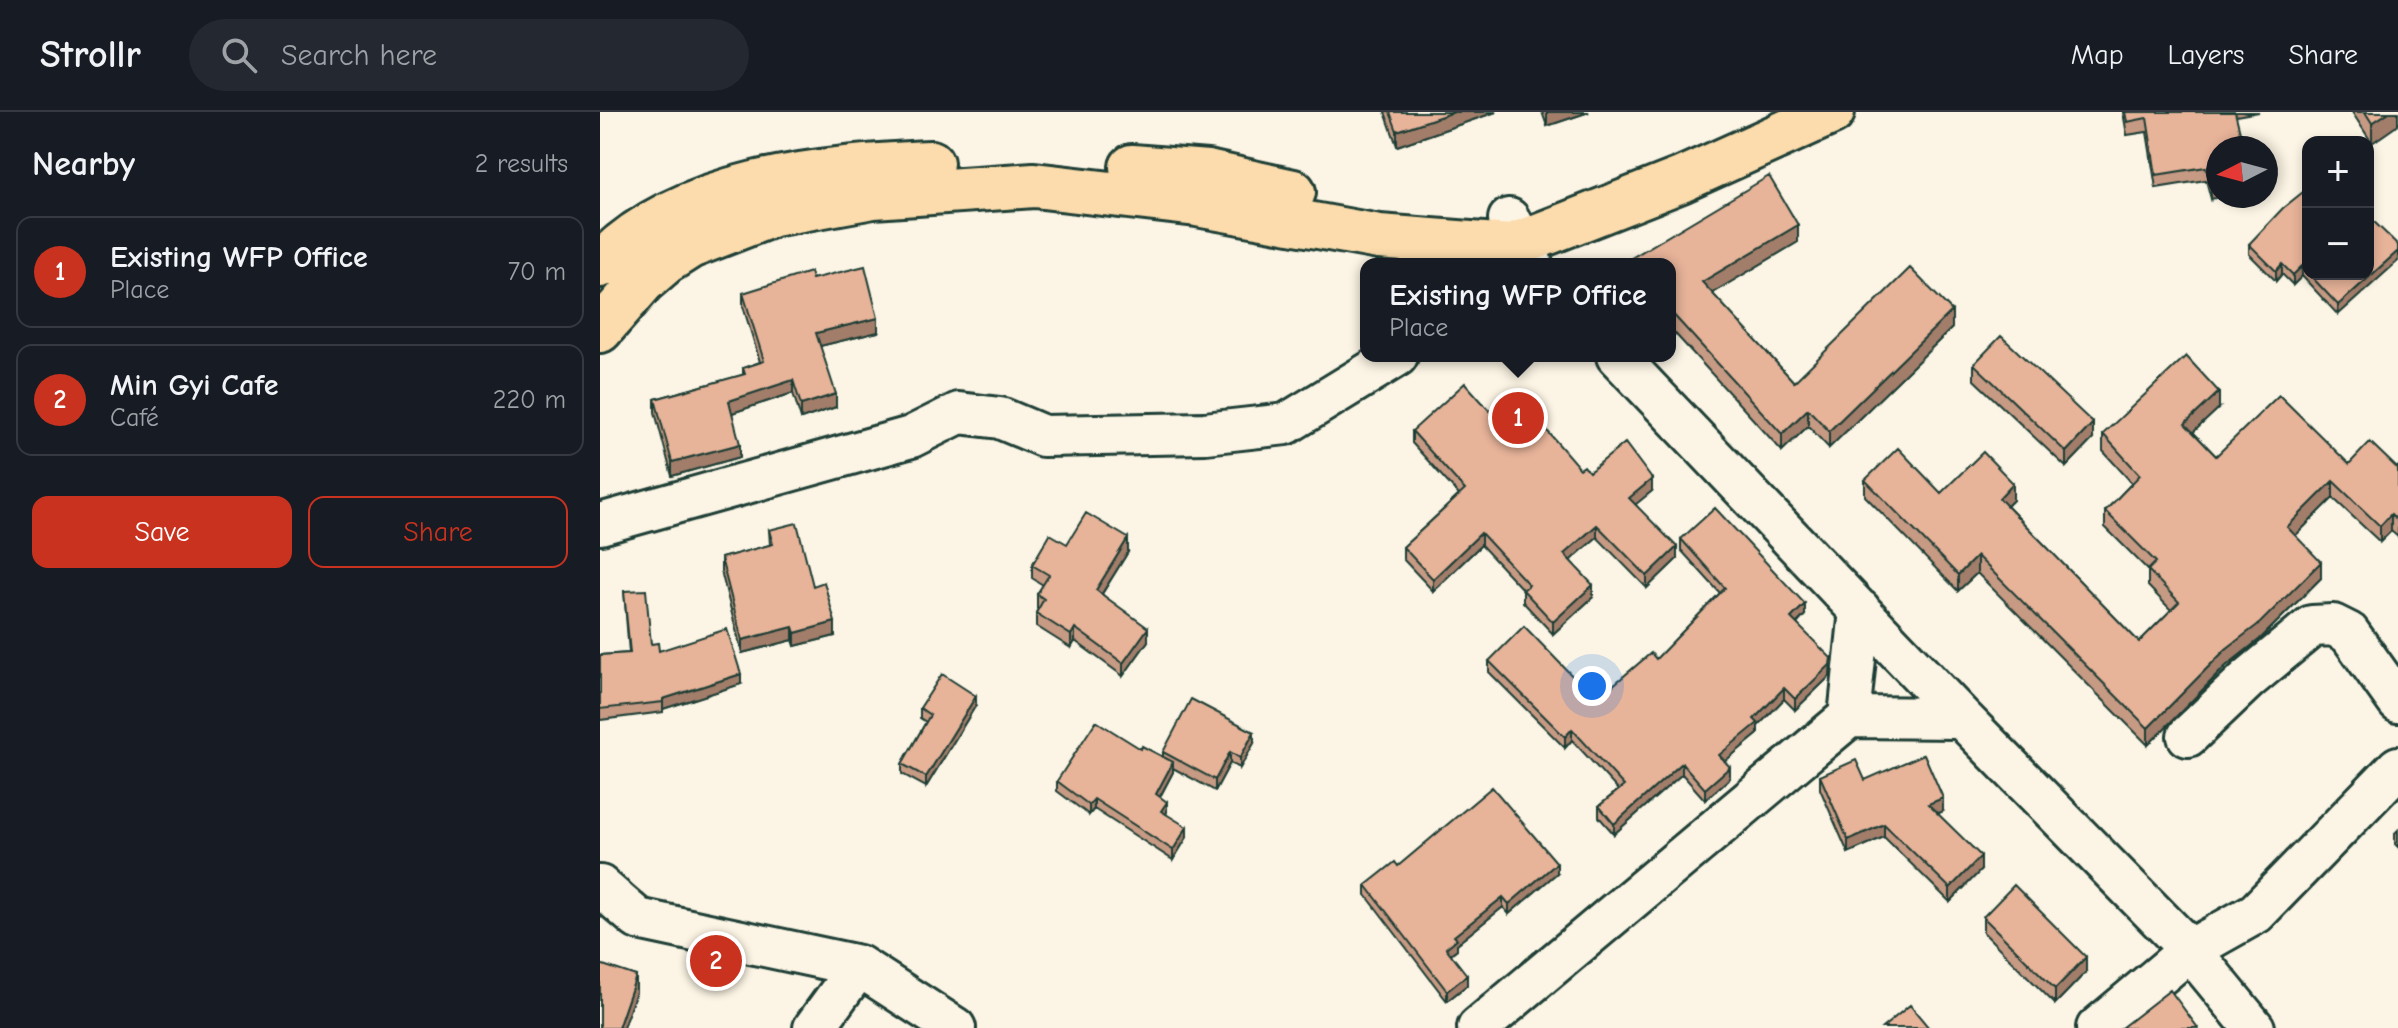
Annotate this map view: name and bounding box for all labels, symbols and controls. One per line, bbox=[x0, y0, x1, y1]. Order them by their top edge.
search box bbox=[189, 19, 749, 91]
text: Strollr bbox=[40, 33, 141, 77]
icon: search bbox=[217, 33, 261, 77]
text: Search here bbox=[281, 38, 437, 73]
text: Map bbox=[2071, 39, 2124, 71]
text: Layers bbox=[2168, 39, 2244, 71]
text: Share bbox=[2288, 39, 2358, 71]
north arrow bbox=[2206, 136, 2278, 208]
map controls bbox=[2302, 136, 2374, 280]
button: + bbox=[2302, 136, 2374, 208]
text: Nearby bbox=[32, 144, 135, 184]
text: 2 results bbox=[475, 149, 568, 179]
button: − bbox=[2302, 208, 2374, 280]
text: Existing WFP Office bbox=[110, 240, 368, 275]
text: 1 bbox=[55, 257, 65, 287]
text: 70 m bbox=[508, 257, 566, 287]
popup bbox=[1360, 258, 1676, 362]
text: Place bbox=[110, 275, 169, 305]
text: Existing WFP Office bbox=[1389, 278, 1647, 313]
text: Place bbox=[1389, 313, 1448, 343]
text: Min Gyi Cafe bbox=[110, 368, 278, 403]
text: 2 bbox=[54, 385, 66, 415]
text: 220 m bbox=[493, 385, 566, 415]
pin: 1 bbox=[1492, 388, 1544, 448]
text: Café bbox=[110, 403, 159, 433]
button: Save bbox=[32, 496, 292, 568]
button: Share bbox=[308, 496, 568, 568]
your location bbox=[1572, 666, 1612, 706]
pin: 2 bbox=[690, 931, 742, 991]

